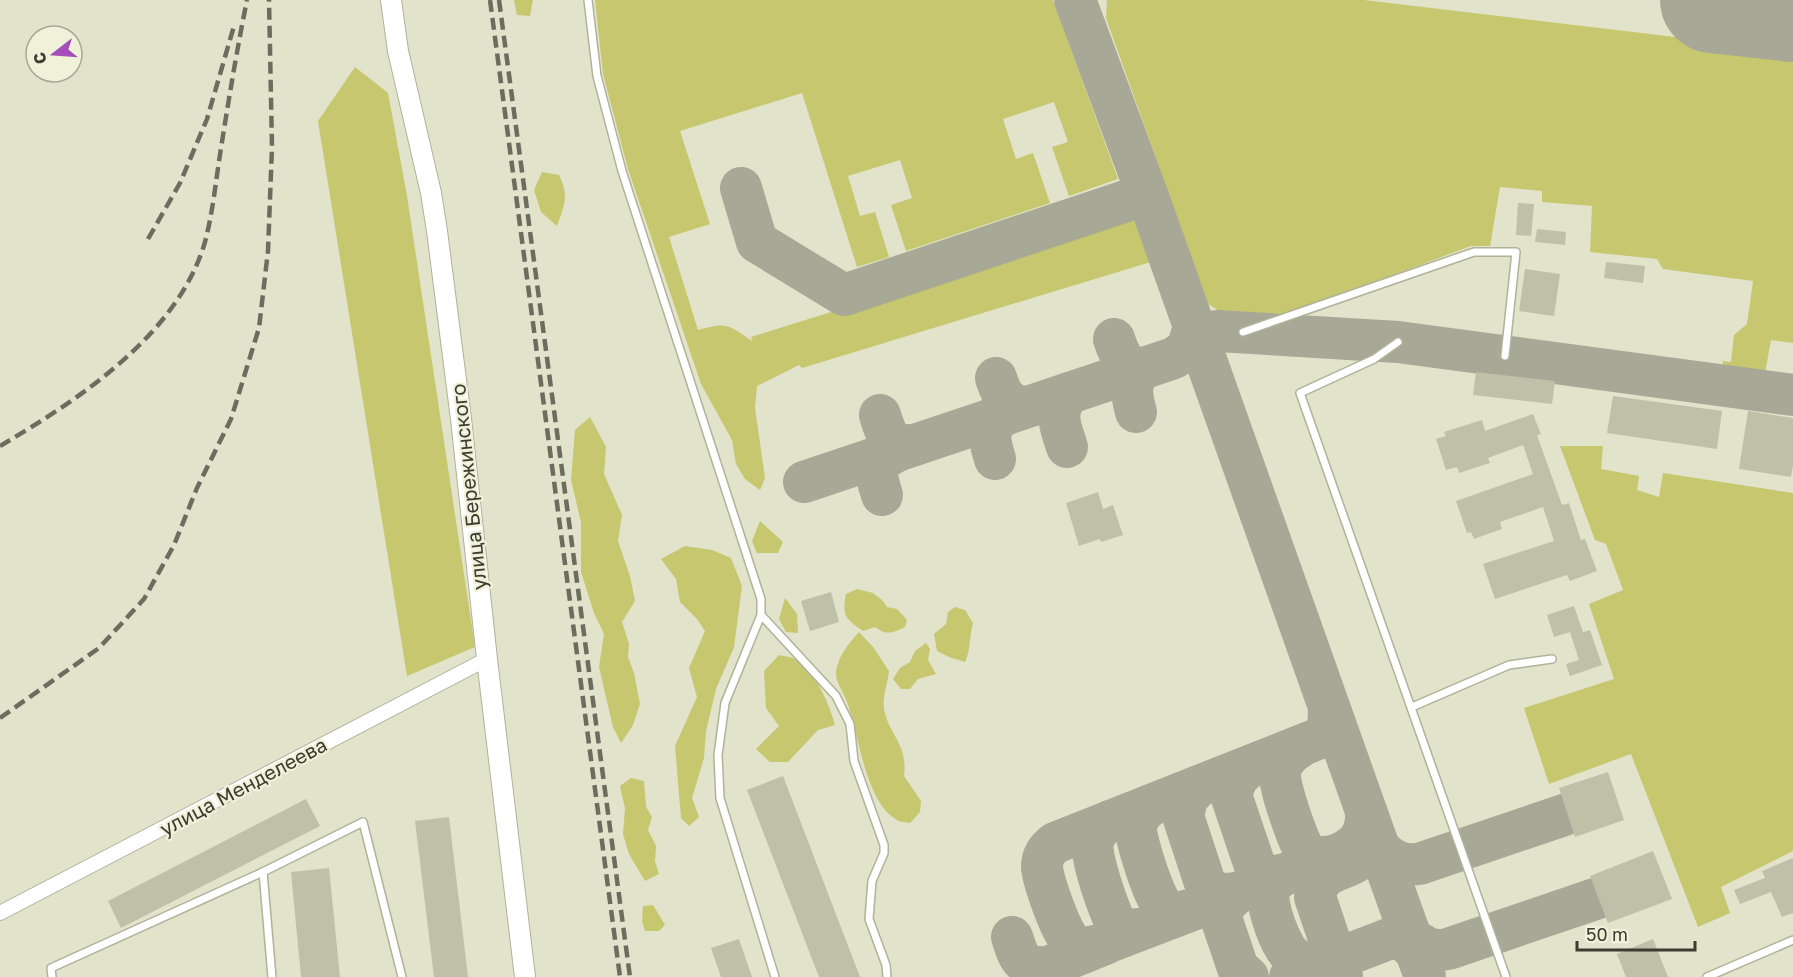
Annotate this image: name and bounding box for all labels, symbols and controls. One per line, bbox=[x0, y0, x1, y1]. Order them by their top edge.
north arrow bbox=[24, 24, 84, 84]
text: С bbox=[28, 50, 51, 67]
street label: улица Бережинского bbox=[445, 383, 491, 591]
street label: улица Менделеева bbox=[155, 732, 331, 840]
scale bar bbox=[1577, 914, 1696, 952]
text: 50 m bbox=[1586, 923, 1628, 945]

